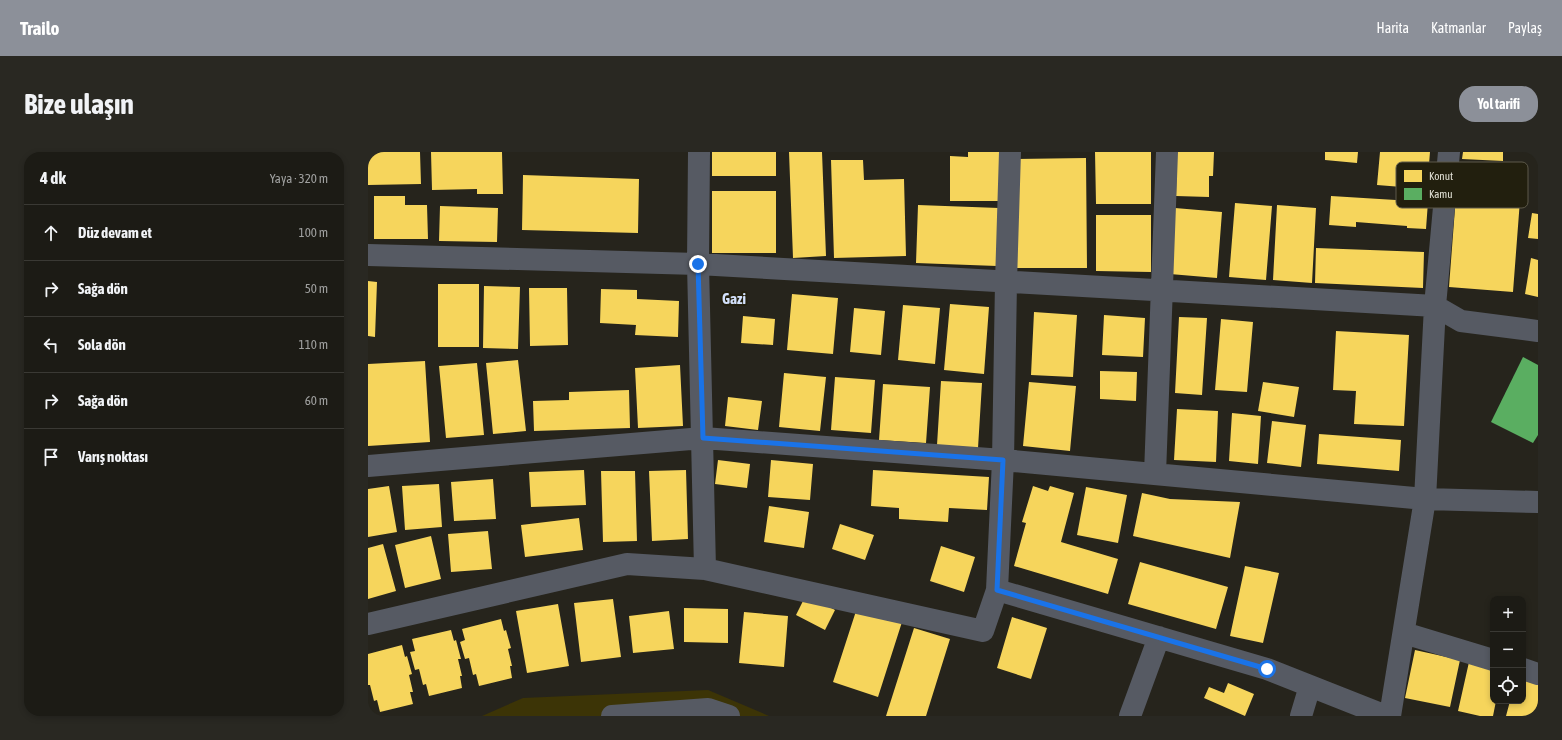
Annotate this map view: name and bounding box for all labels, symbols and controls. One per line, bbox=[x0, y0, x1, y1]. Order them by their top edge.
text: Trailo bbox=[20, 17, 59, 39]
text: Harita bbox=[1377, 20, 1409, 36]
text: Katmanlar bbox=[1431, 20, 1486, 36]
text: Paylaş bbox=[1508, 20, 1542, 36]
button: Yol tarifi bbox=[1459, 86, 1538, 122]
text: Bize ulaşın bbox=[24, 88, 134, 120]
legend bbox=[1396, 162, 1528, 208]
text: 4 dk bbox=[40, 168, 66, 188]
text: Konut bbox=[1429, 170, 1453, 182]
text: Yaya · 320 m bbox=[270, 171, 328, 186]
text: Kamu bbox=[1429, 188, 1453, 200]
icon: ahead bbox=[40, 222, 62, 244]
text: Düz devam et bbox=[78, 224, 152, 241]
text: 100 m bbox=[299, 225, 328, 240]
route end bbox=[689, 255, 707, 273]
icon: right bbox=[40, 278, 62, 300]
text: Sağa dön bbox=[78, 280, 128, 297]
text: 50 m bbox=[305, 281, 328, 296]
district label: Gazi bbox=[722, 290, 746, 307]
icon: left bbox=[40, 334, 62, 356]
text: Sola dön bbox=[78, 336, 126, 353]
text: 110 m bbox=[299, 337, 328, 352]
icon: right bbox=[40, 390, 62, 412]
text: Sağa dön bbox=[78, 392, 128, 409]
text: 60 m bbox=[305, 393, 328, 408]
icon: arrive bbox=[40, 446, 62, 468]
text: Varış noktası bbox=[78, 448, 148, 465]
map controls bbox=[1490, 596, 1526, 704]
button: + bbox=[1490, 596, 1526, 632]
button: − bbox=[1490, 632, 1526, 668]
route start bbox=[1258, 660, 1276, 678]
button: locate bbox=[1490, 668, 1526, 704]

